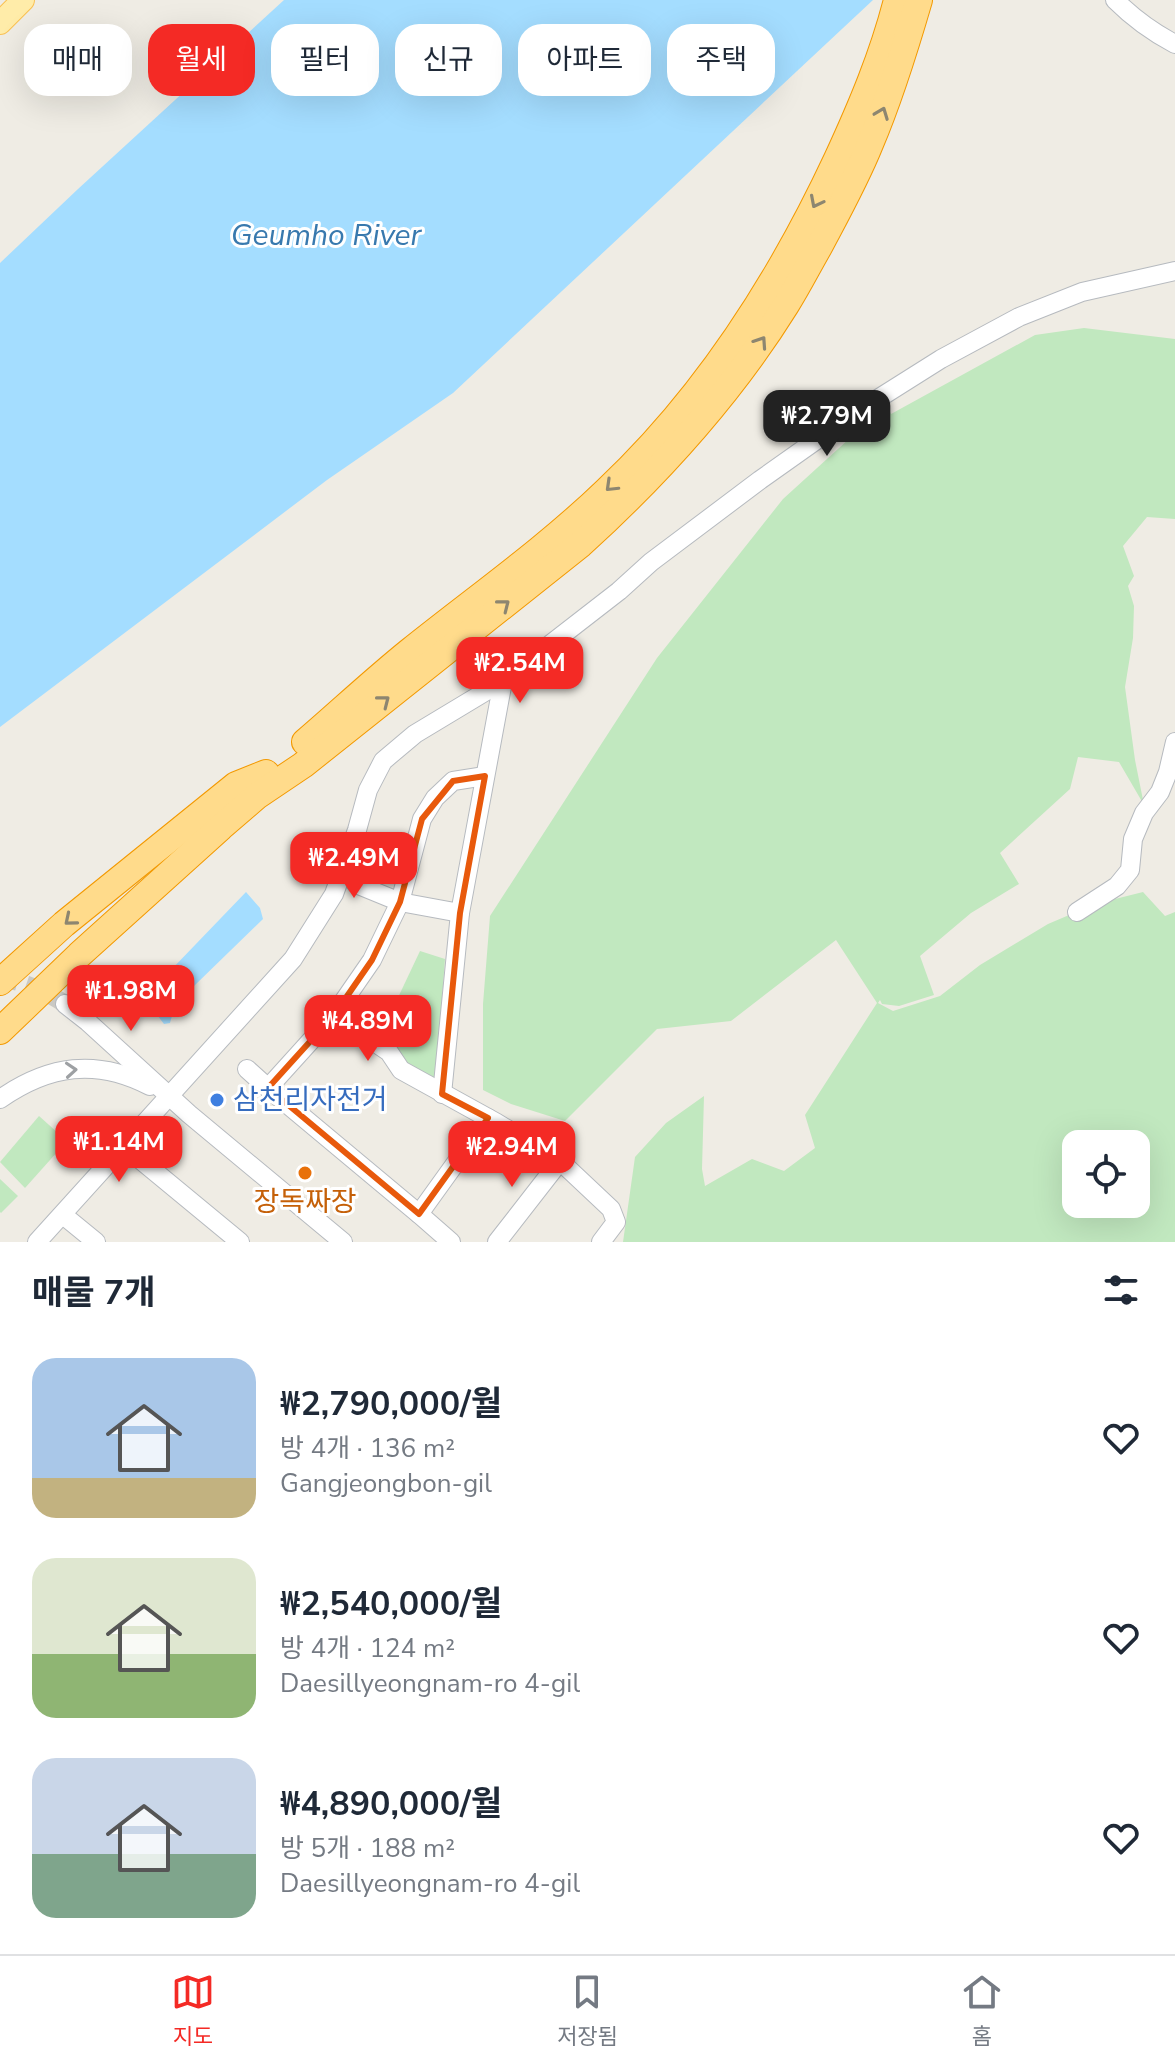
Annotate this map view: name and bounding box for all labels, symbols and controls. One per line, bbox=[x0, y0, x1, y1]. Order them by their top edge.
chip: 매매 bbox=[24, 24, 132, 96]
chip: 월세 bbox=[148, 24, 255, 96]
chip: 필터 bbox=[271, 24, 379, 96]
chip: 신규 bbox=[395, 24, 502, 96]
chip: 아파트 bbox=[518, 24, 651, 96]
chip: 주택 bbox=[667, 24, 775, 96]
one-way arrow bbox=[872, 107, 889, 121]
one-way arrow bbox=[811, 193, 826, 208]
water label: Geumho River bbox=[231, 215, 423, 256]
one-way arrow bbox=[751, 337, 766, 351]
pin: ₩2.79M bbox=[762, 390, 892, 458]
text: ₩2.79M bbox=[781, 398, 873, 433]
one-way arrow bbox=[606, 477, 620, 491]
one-way arrow bbox=[495, 601, 510, 615]
pin: ₩2.54M bbox=[455, 637, 585, 705]
text: ₩2.54M bbox=[474, 645, 566, 680]
one-way arrow bbox=[375, 696, 390, 710]
pin: ₩2.49M bbox=[289, 832, 419, 900]
text: ₩2.49M bbox=[308, 840, 400, 875]
one-way arrow bbox=[65, 910, 79, 925]
pin: ₩1.98M bbox=[66, 965, 196, 1033]
text: ₩1.98M bbox=[85, 973, 177, 1008]
pin: ₩4.89M bbox=[303, 995, 433, 1063]
text: ₩4.89M bbox=[322, 1003, 414, 1038]
one-way arrow bbox=[65, 1062, 78, 1079]
place label: 삼천리자전거 bbox=[233, 1081, 388, 1119]
marker: 삼천리자전거 bbox=[208, 1091, 226, 1109]
pin: ₩1.14M bbox=[54, 1116, 184, 1184]
pin: ₩2.94M bbox=[447, 1121, 577, 1189]
text: ₩1.14M bbox=[73, 1124, 165, 1159]
text: ₩2.94M bbox=[466, 1129, 558, 1164]
map controls bbox=[1062, 1130, 1150, 1218]
button: locate bbox=[1062, 1130, 1150, 1218]
marker: 장독짜장 bbox=[296, 1164, 314, 1182]
place label: 장독짜장 bbox=[253, 1183, 357, 1221]
icon: filters bbox=[1099, 1268, 1143, 1312]
text: 매물 7개 bbox=[32, 1270, 155, 1316]
text: ₩2,790,000/월 bbox=[280, 1381, 502, 1427]
icon: home bbox=[96, 1390, 192, 1486]
icon: heart bbox=[1099, 1416, 1143, 1460]
text: 방 4개 · 136 m² bbox=[280, 1431, 455, 1466]
text: Gangjeongbon-gil bbox=[280, 1466, 492, 1501]
text: ₩2,540,000/월 bbox=[280, 1581, 502, 1627]
icon: home bbox=[96, 1590, 192, 1686]
icon: heart bbox=[1099, 1616, 1143, 1660]
text: 방 4개 · 124 m² bbox=[280, 1631, 455, 1666]
text: Daesillyeongnam-ro 4-gil bbox=[280, 1666, 580, 1701]
text: ₩4,890,000/월 bbox=[280, 1781, 502, 1827]
icon: home bbox=[96, 1790, 192, 1886]
icon: heart bbox=[1099, 1816, 1143, 1860]
text: 방 5개 · 188 m² bbox=[280, 1831, 455, 1866]
text: Daesillyeongnam-ro 4-gil bbox=[280, 1866, 580, 1901]
tab: 지도 bbox=[171, 1970, 215, 2052]
tab: 저장됨 bbox=[557, 1970, 618, 2052]
tab: 홈 bbox=[960, 1970, 1004, 2052]

